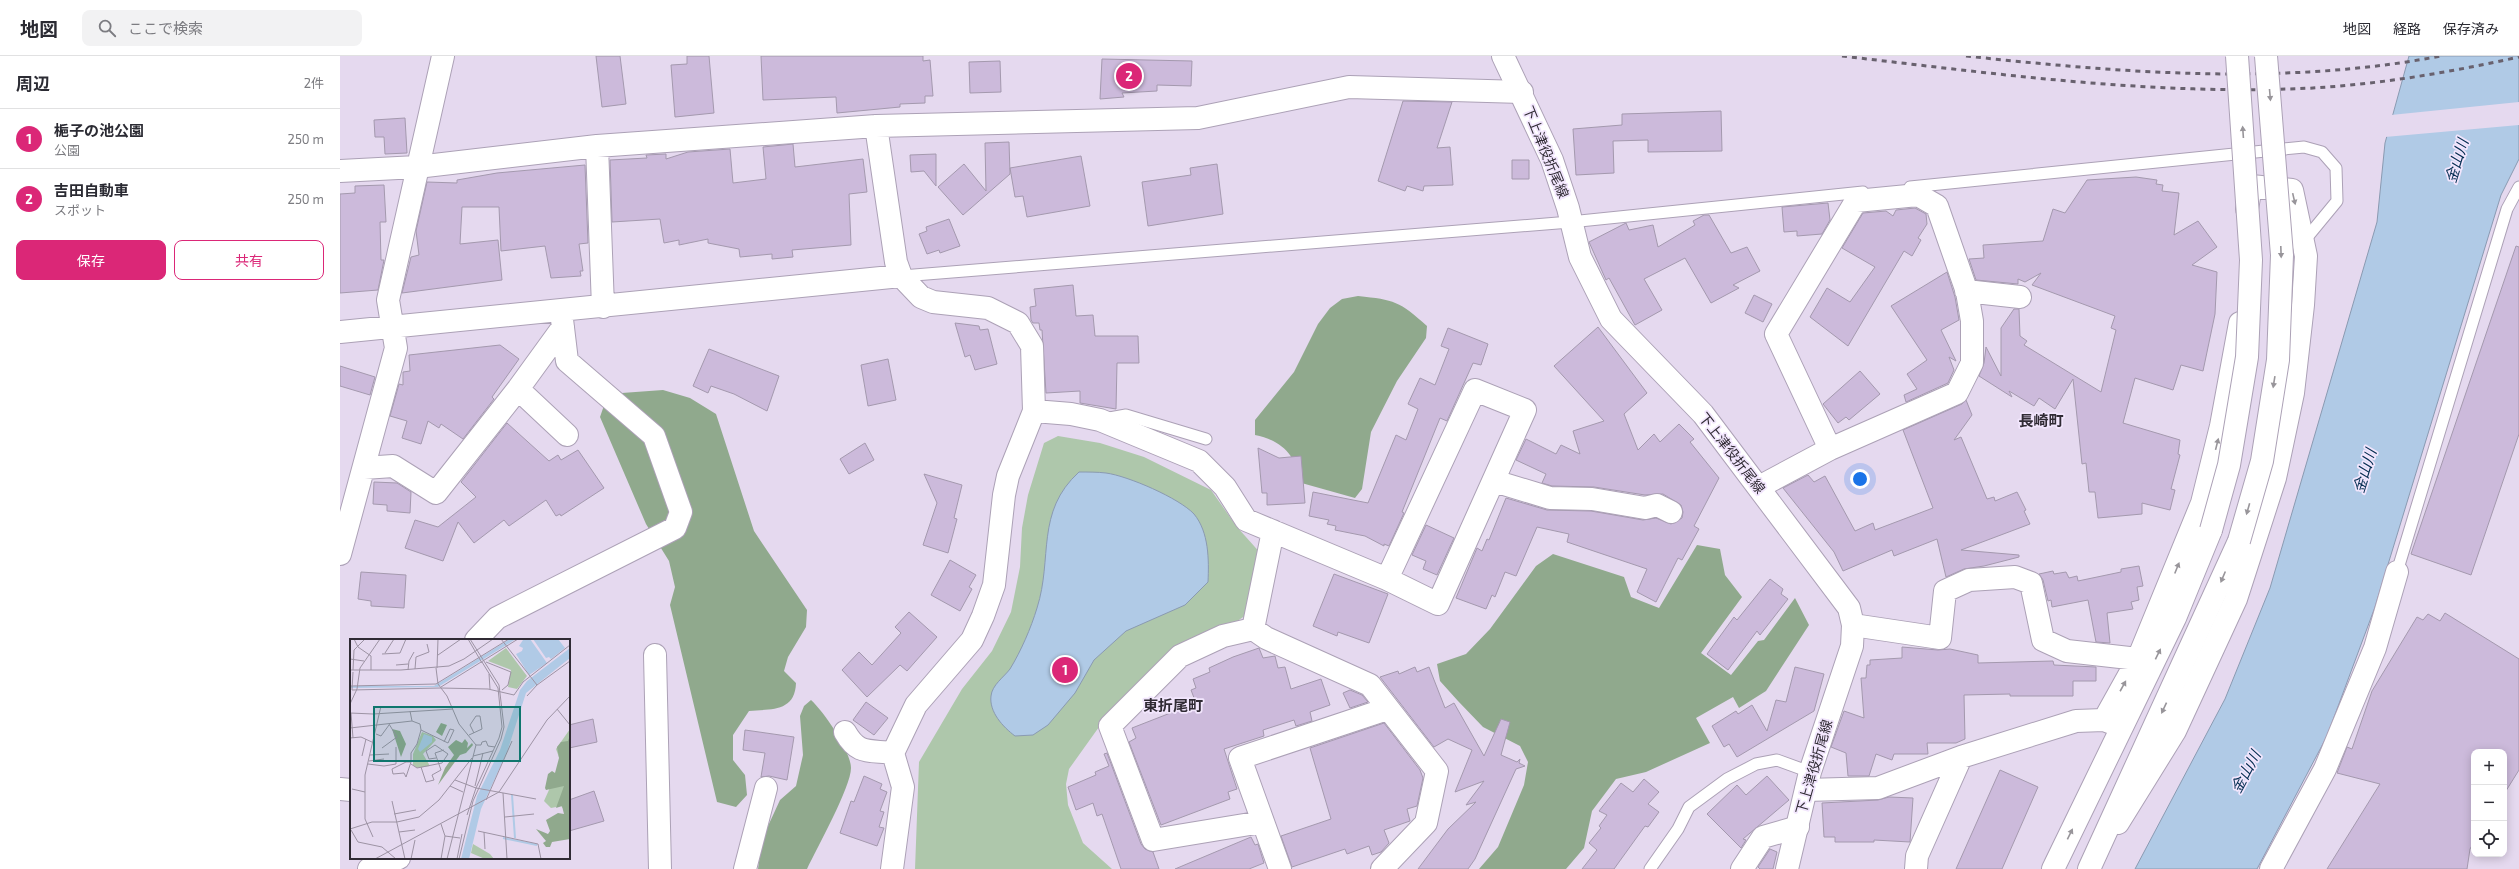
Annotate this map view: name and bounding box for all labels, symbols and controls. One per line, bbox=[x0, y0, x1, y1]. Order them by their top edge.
search box bbox=[82, 10, 362, 46]
text: 地図 bbox=[20, 17, 58, 40]
icon: search bbox=[96, 17, 118, 39]
text: ここで検索 bbox=[128, 19, 203, 37]
text: 地図 bbox=[2343, 20, 2371, 37]
text: 経路 bbox=[2393, 20, 2421, 37]
text: 保存済み bbox=[2443, 20, 2499, 37]
pin: 2 bbox=[1116, 61, 1142, 91]
text: 周辺 bbox=[16, 73, 50, 93]
text: 2件 bbox=[304, 75, 324, 91]
one-way arrow bbox=[2266, 89, 2273, 101]
street label: 下上津役折尾線 bbox=[1520, 103, 1573, 200]
text: 梔子の池公園 bbox=[54, 121, 144, 139]
one-way arrow bbox=[2239, 126, 2246, 138]
text: 1 bbox=[26, 131, 32, 147]
text: 250 m bbox=[288, 131, 324, 147]
water label: 金山川 bbox=[2441, 135, 2472, 185]
text: 公園 bbox=[54, 142, 80, 158]
text: 吉田自動車 bbox=[54, 181, 129, 199]
text: 2 bbox=[25, 191, 33, 207]
text: 250 m bbox=[288, 191, 324, 207]
one-way arrow bbox=[2291, 194, 2297, 206]
text: スポット bbox=[54, 202, 106, 218]
button: 保存 bbox=[16, 240, 166, 280]
button: 共有 bbox=[174, 240, 324, 280]
one-way arrow bbox=[2278, 246, 2285, 258]
one-way arrow bbox=[2271, 376, 2277, 388]
street label: 下上津役折尾線 bbox=[1696, 409, 1769, 497]
district label: 長崎町 bbox=[2018, 411, 2064, 429]
one-way arrow bbox=[2214, 438, 2220, 450]
water label: 金山川 bbox=[2349, 445, 2380, 495]
your location bbox=[1850, 469, 1870, 489]
one-way arrow bbox=[2245, 503, 2251, 515]
one-way arrow bbox=[2174, 561, 2180, 573]
one-way arrow bbox=[2220, 571, 2226, 583]
inset map bbox=[350, 639, 570, 859]
one-way arrow bbox=[2155, 648, 2161, 660]
pin: 1 bbox=[1052, 655, 1078, 685]
one-way arrow bbox=[2120, 680, 2126, 692]
district label: 東折尾町 bbox=[1143, 696, 1203, 714]
one-way arrow bbox=[2161, 702, 2167, 713]
street label: 下上津役折尾線 bbox=[1792, 717, 1835, 816]
water label: 金山川 bbox=[2227, 746, 2265, 796]
map controls bbox=[2471, 749, 2507, 857]
button: + bbox=[2471, 749, 2507, 785]
button: − bbox=[2471, 785, 2507, 821]
button: locate bbox=[2471, 821, 2507, 857]
one-way arrow bbox=[2067, 828, 2073, 840]

